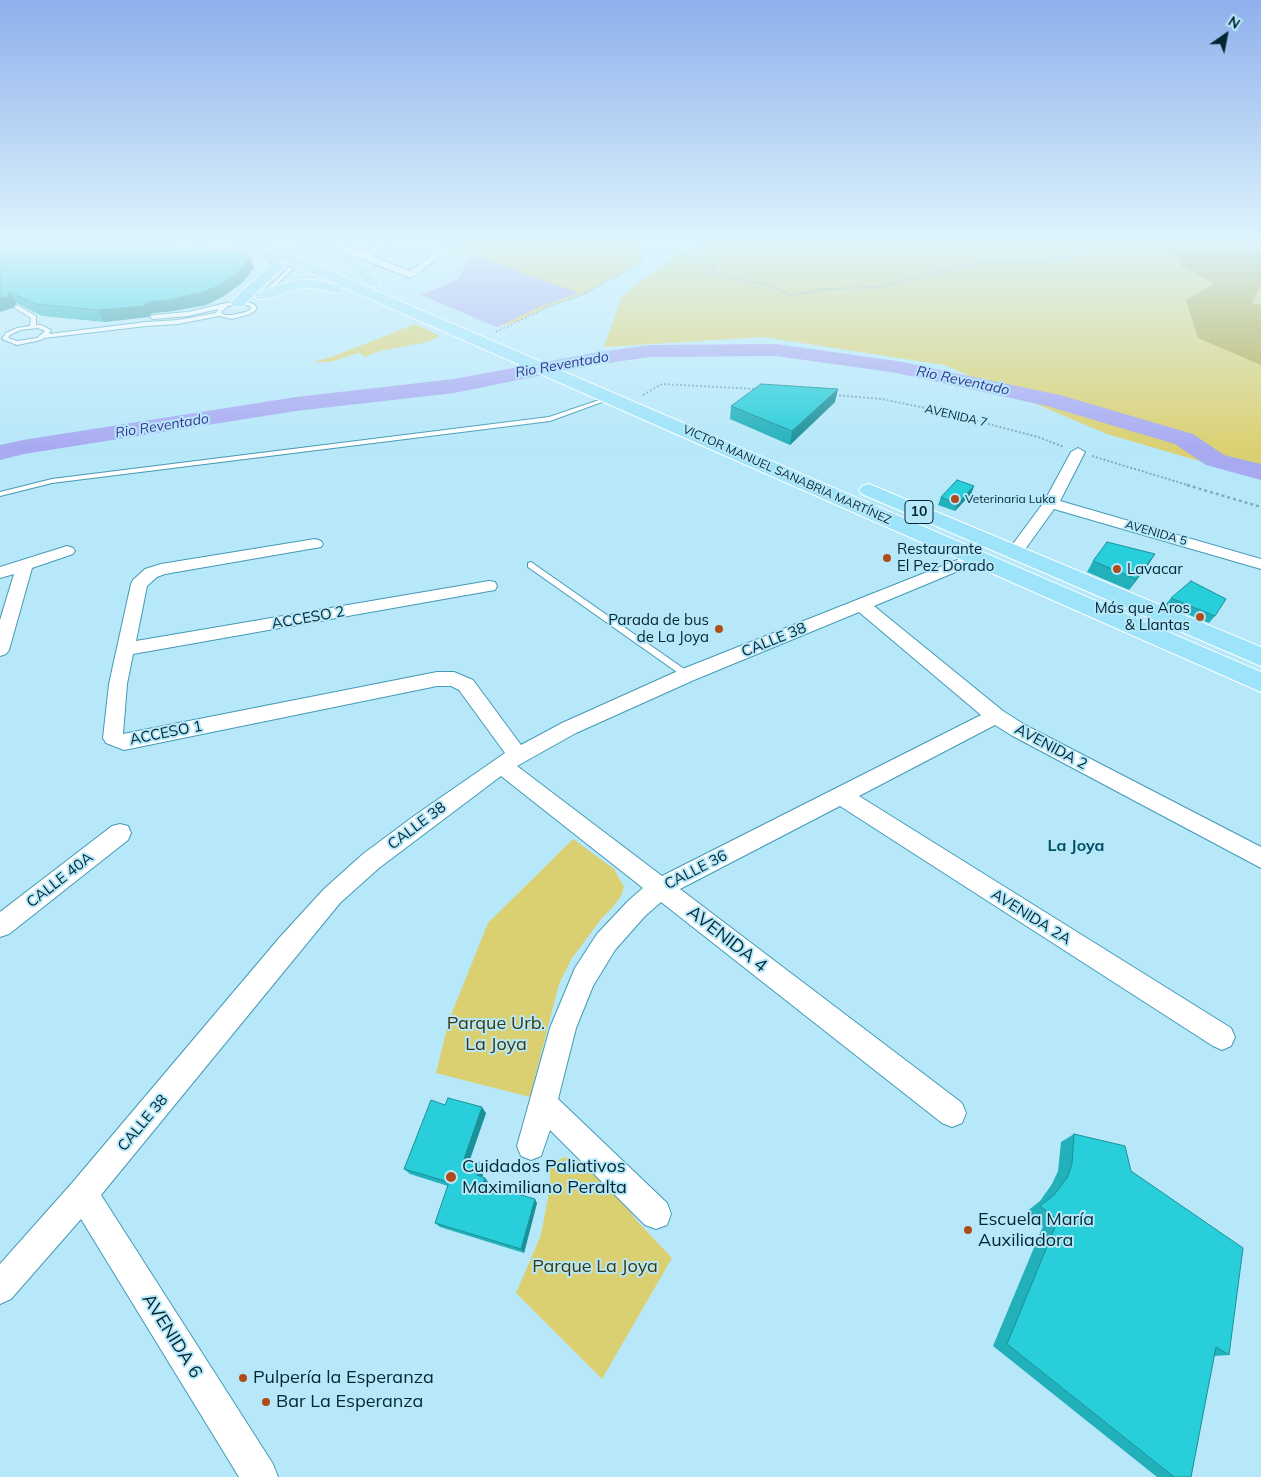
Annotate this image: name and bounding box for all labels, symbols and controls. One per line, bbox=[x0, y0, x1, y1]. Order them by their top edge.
north arrow bbox=[1201, 10, 1251, 60]
text: N bbox=[1225, 12, 1244, 33]
water label: Rio Reventado bbox=[514, 349, 610, 381]
water label: Rio Reventado bbox=[915, 363, 1011, 399]
street label: AVENIDA 7 bbox=[923, 402, 989, 430]
water label: Rio Reventado bbox=[114, 410, 210, 442]
street label: VICTOR MANUEL SANABRIA MARTÍNEZ bbox=[680, 422, 894, 528]
place label: Veterinaria Luka bbox=[965, 492, 1056, 506]
marker: Veterinaria Luka bbox=[949, 493, 961, 505]
road number: 10 bbox=[905, 501, 933, 524]
street label: AVENIDA 5 bbox=[1123, 517, 1189, 549]
place label: Restaurante El Pez Dorado bbox=[897, 540, 994, 575]
marker: Restaurante El Pez Dorado bbox=[881, 552, 893, 564]
place label: Lavacar bbox=[1127, 560, 1183, 578]
marker: Lavacar bbox=[1111, 563, 1123, 575]
place label: Más que Aros & Llantas bbox=[1095, 599, 1190, 634]
street label: ACCESO 2 bbox=[270, 603, 346, 633]
place label: Parada de bus de La Joya bbox=[608, 611, 709, 646]
marker: Más que Aros & Llantas bbox=[1194, 611, 1206, 623]
street label: CALLE 38 bbox=[739, 619, 809, 661]
marker: Parada de bus de La Joya bbox=[713, 623, 725, 635]
street label: ACCESO 1 bbox=[128, 717, 204, 749]
street label: AVENIDA 2 bbox=[1012, 720, 1090, 774]
street label: CALLE 38 bbox=[384, 798, 450, 854]
district label: La Joya bbox=[1048, 836, 1104, 856]
street label: CALLE 36 bbox=[662, 847, 730, 893]
street label: CALLE 40A bbox=[23, 849, 97, 911]
street label: AVENIDA 2A bbox=[988, 885, 1074, 949]
street label: AVENIDA 4 bbox=[683, 901, 771, 977]
park label: Parque Urb. La Joya bbox=[447, 1013, 545, 1056]
street label: CALLE 38 bbox=[114, 1091, 172, 1155]
place label: Cuidados Paliativos Maximiliano Peralta bbox=[462, 1156, 627, 1198]
marker: Cuidados Paliativos Maximiliano Peralta bbox=[444, 1170, 458, 1184]
place label: Escuela María Auxiliadora bbox=[978, 1209, 1094, 1252]
marker: Escuela María Auxiliadora bbox=[962, 1224, 974, 1236]
park label: Parque La Joya bbox=[532, 1256, 658, 1278]
street label: AVENIDA 6 bbox=[138, 1290, 206, 1382]
place label: Pulpería la Esperanza bbox=[253, 1367, 434, 1389]
marker: Pulpería la Esperanza bbox=[237, 1372, 249, 1384]
place label: Bar La Esperanza bbox=[276, 1391, 423, 1413]
marker: Bar La Esperanza bbox=[260, 1396, 272, 1408]

